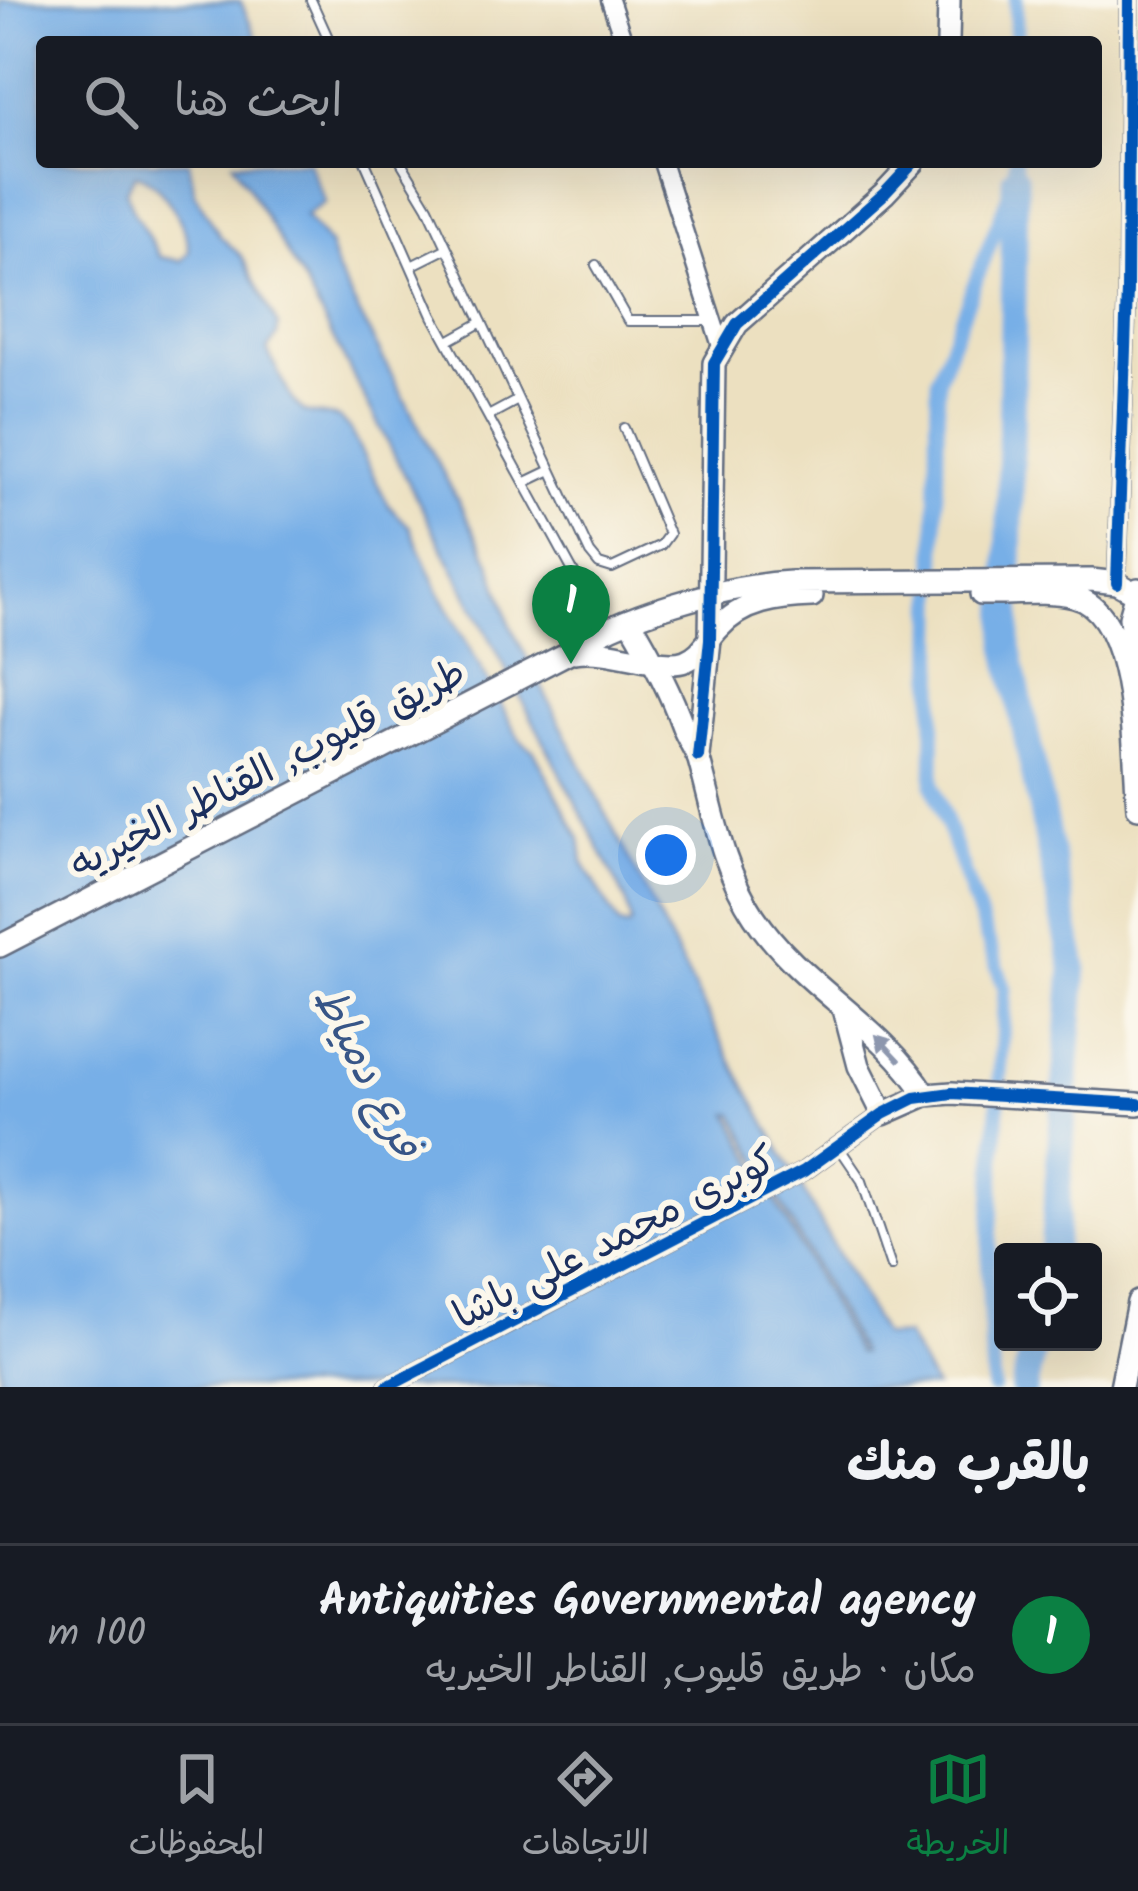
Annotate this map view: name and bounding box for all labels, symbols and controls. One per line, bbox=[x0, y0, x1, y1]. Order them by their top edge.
search box bbox=[36, 36, 1102, 168]
text: ابحث هنا bbox=[174, 67, 342, 139]
icon: search bbox=[78, 69, 144, 135]
pin: 1 bbox=[532, 565, 610, 664]
street label: طريق قليوب, القناطر الخيريه bbox=[60, 644, 478, 897]
your location bbox=[636, 825, 696, 885]
water label: فرع دمياط bbox=[294, 975, 438, 1172]
one-way arrow bbox=[875, 1034, 903, 1063]
street label: كوبرى محمد على باشا bbox=[443, 1131, 788, 1348]
map controls bbox=[994, 1243, 1102, 1351]
button: locate bbox=[994, 1243, 1102, 1351]
text: بالقرب منك bbox=[847, 1425, 1090, 1506]
text: Antiquities Governmental agency bbox=[319, 1567, 976, 1639]
text: 100 m bbox=[48, 1604, 146, 1666]
text: 1 bbox=[1045, 1604, 1057, 1666]
text: مكان · طريق قليوب, القناطر الخيريه bbox=[426, 1641, 976, 1703]
tab: المحفوظات bbox=[129, 1746, 265, 1872]
tab: الاتجاهات bbox=[522, 1746, 649, 1872]
tab: الخريطة bbox=[906, 1746, 1009, 1872]

